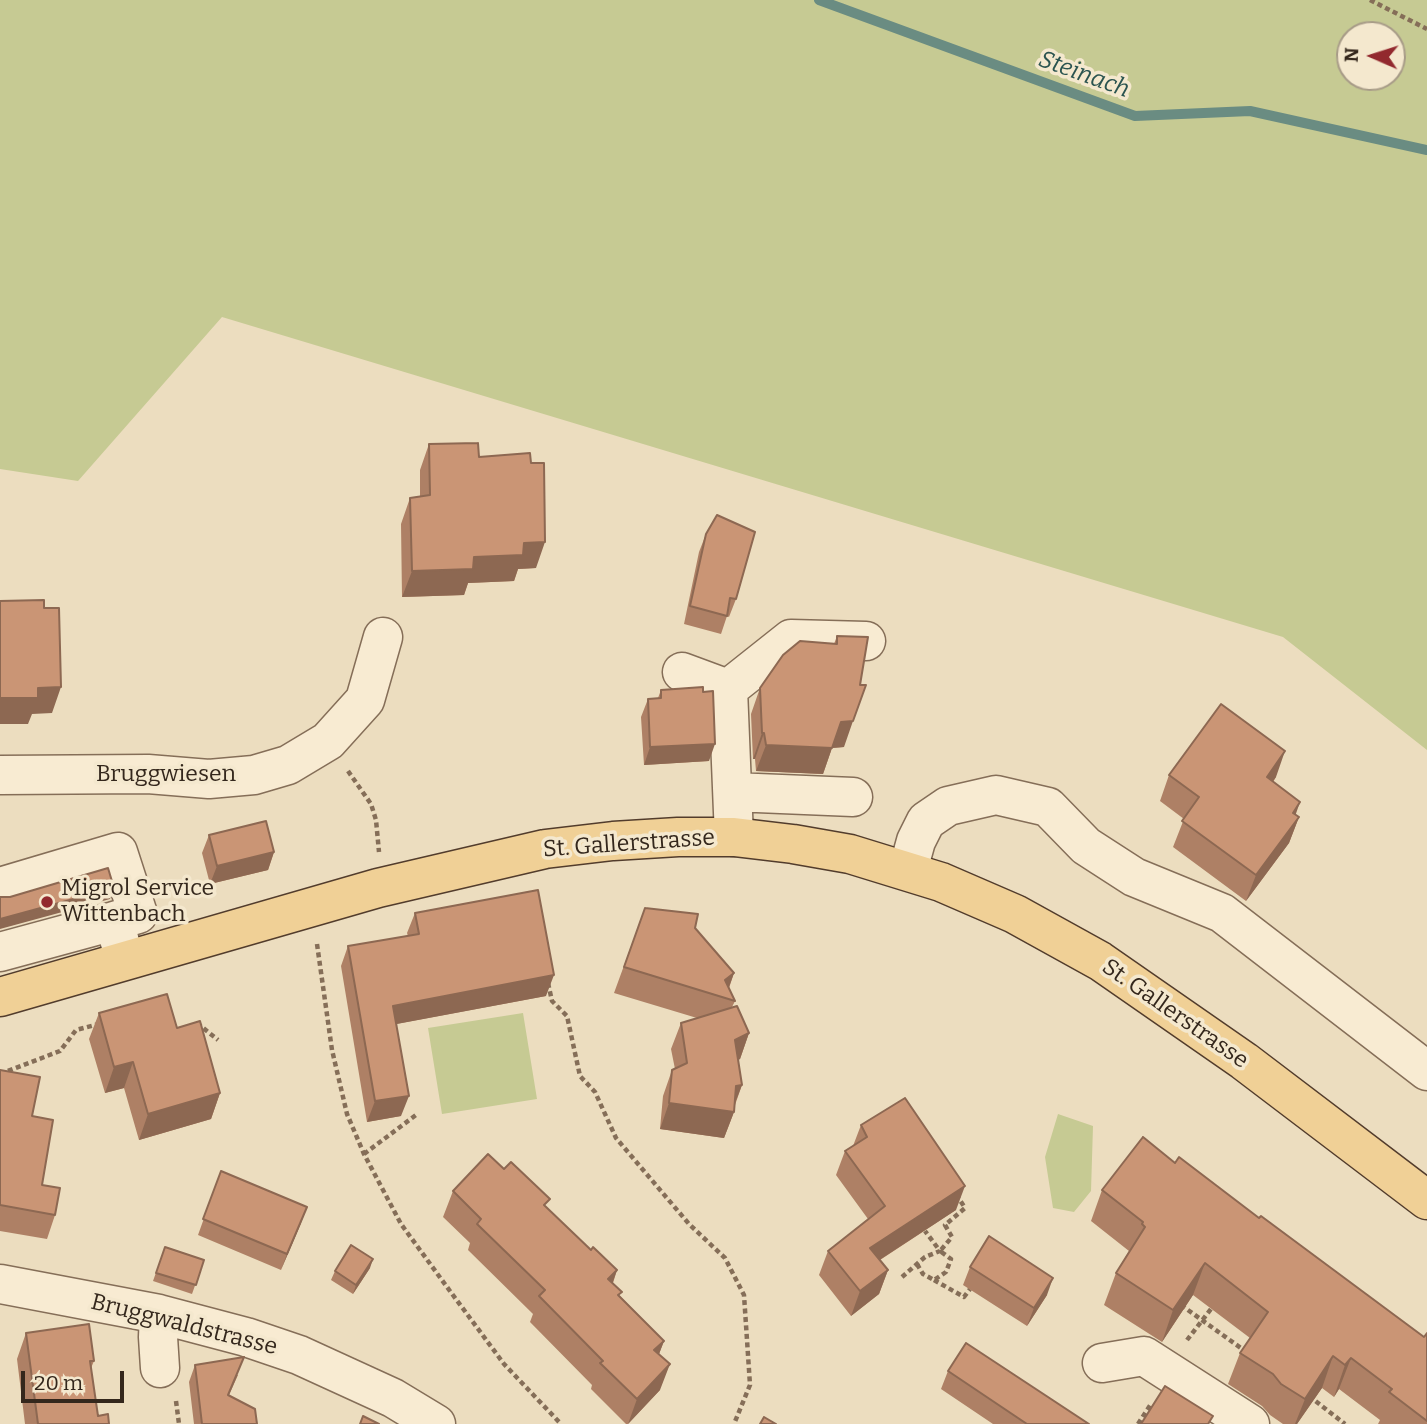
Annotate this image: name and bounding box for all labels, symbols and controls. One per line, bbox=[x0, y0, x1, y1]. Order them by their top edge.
north arrow bbox=[1336, 21, 1406, 91]
water label: Steinach bbox=[1035, 45, 1133, 105]
text: N bbox=[1340, 47, 1363, 63]
street label: Bruggwiesen bbox=[96, 761, 236, 789]
street label: St. Gallerstrasse bbox=[542, 824, 716, 864]
place label: Migrol Service Wittenbach bbox=[61, 875, 214, 929]
marker: Migrol Service Wittenbach bbox=[39, 894, 55, 910]
street label: St. Gallerstrasse bbox=[1097, 953, 1253, 1075]
street label: Bruggwaldstrasse bbox=[88, 1289, 280, 1361]
scale bar bbox=[24, 1358, 128, 1402]
text: 20 m bbox=[34, 1370, 83, 1396]

